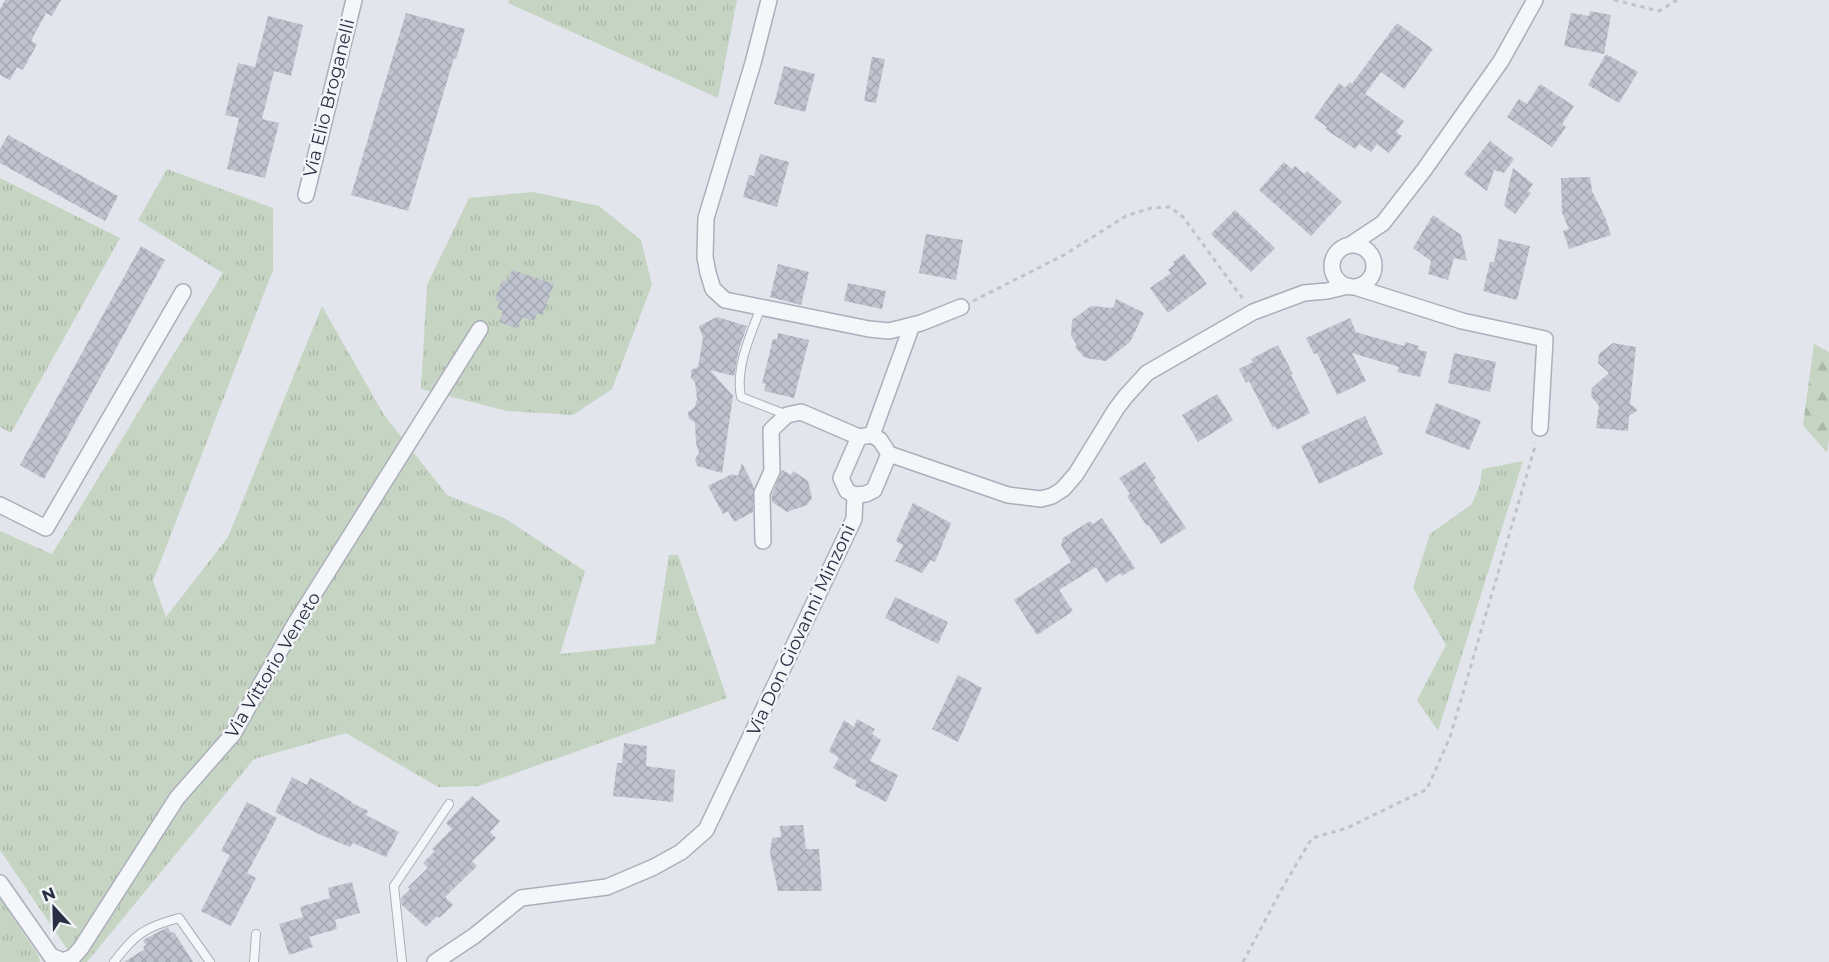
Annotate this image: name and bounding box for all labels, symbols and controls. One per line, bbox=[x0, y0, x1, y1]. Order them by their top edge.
street label: Via Elio Broganelli bbox=[299, 16, 359, 180]
street label: Via Don Giovanni Minzoni bbox=[742, 521, 860, 739]
street label: Via Vittorio Veneto bbox=[221, 588, 325, 742]
north arrow bbox=[24, 878, 84, 938]
text: N bbox=[39, 883, 58, 906]

